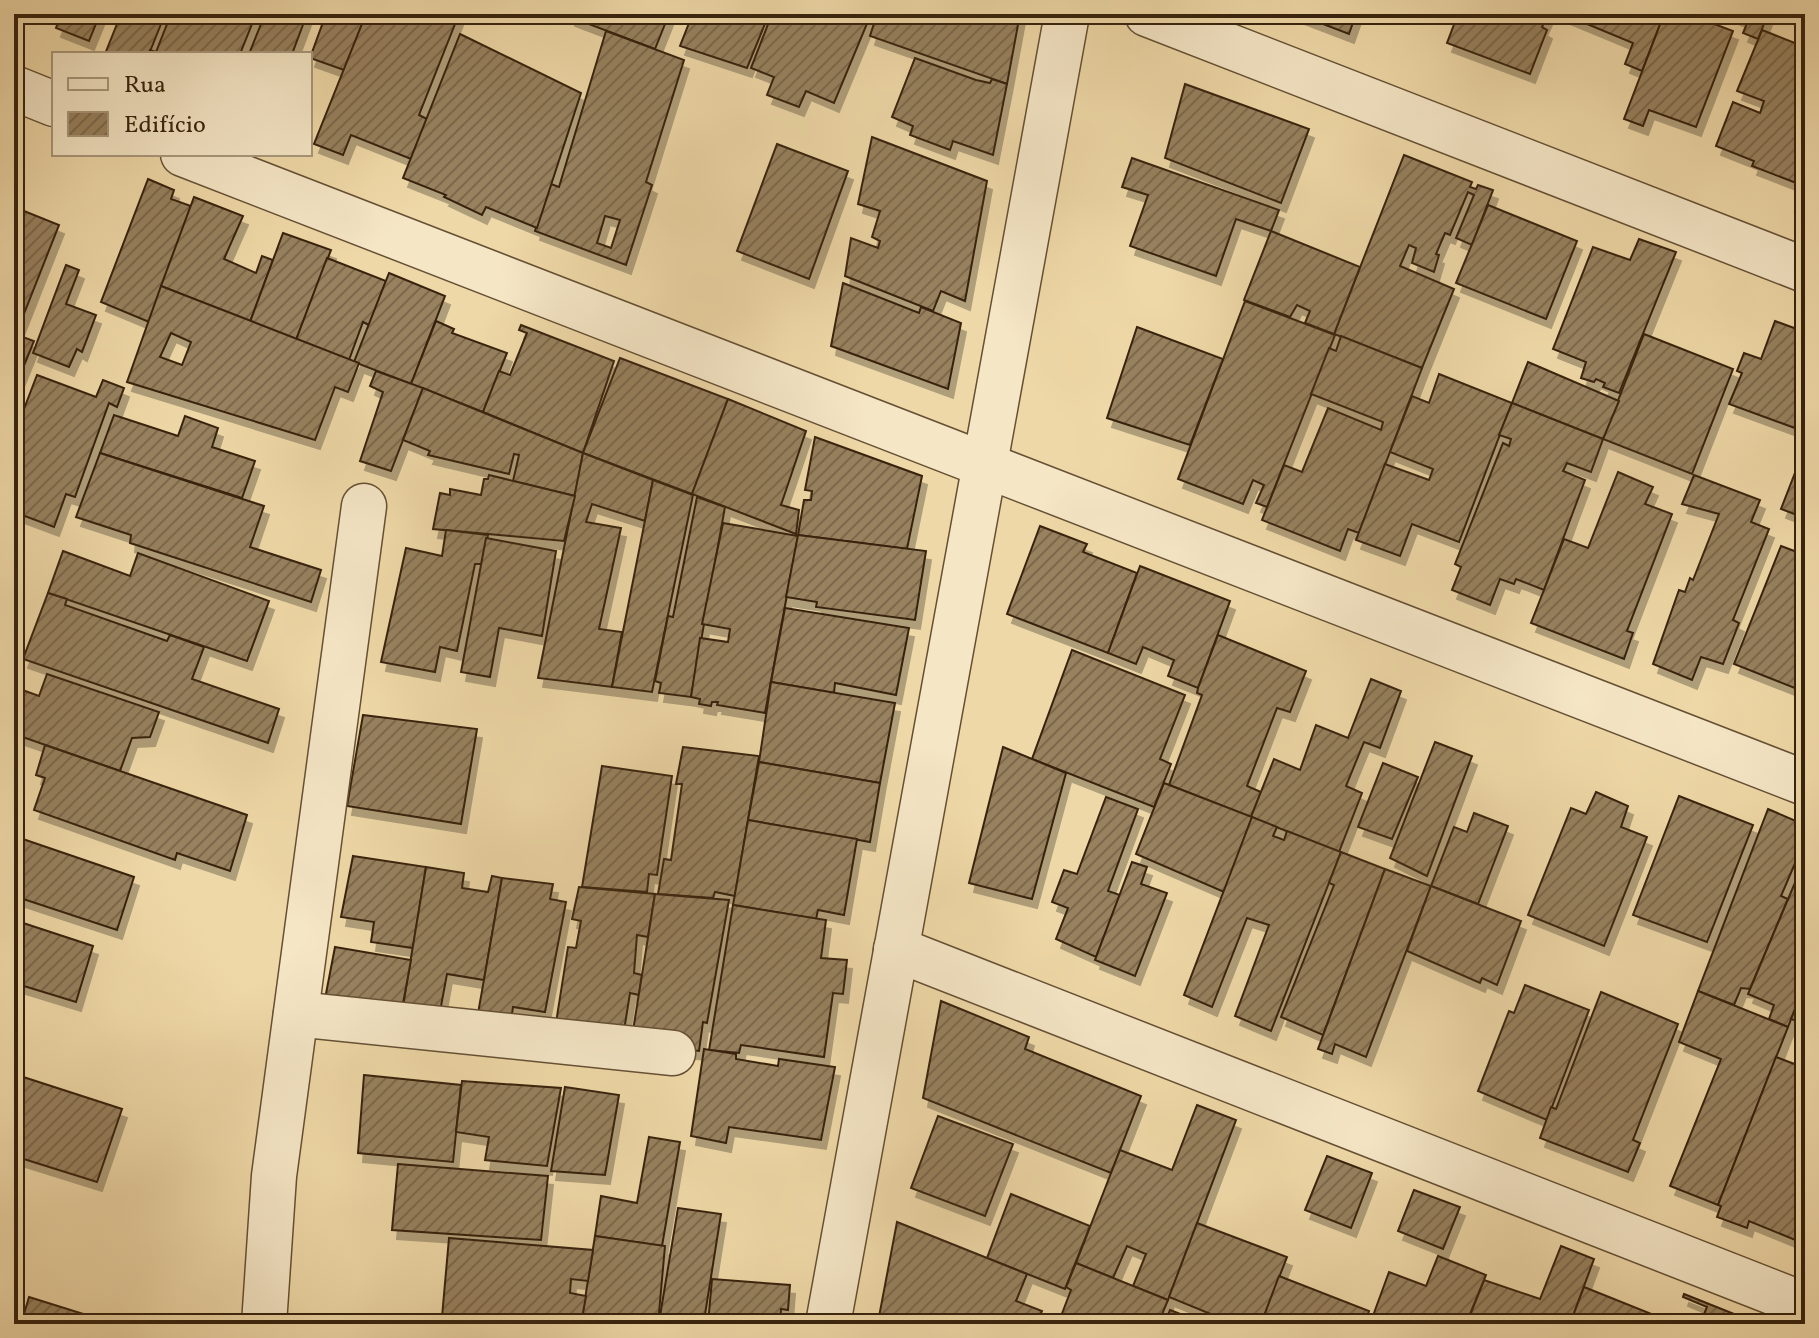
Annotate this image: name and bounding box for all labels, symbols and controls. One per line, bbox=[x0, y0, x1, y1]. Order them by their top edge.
legend bbox=[52, 52, 312, 156]
text: Rua bbox=[124, 69, 166, 103]
text: Edifício bbox=[124, 109, 206, 143]

